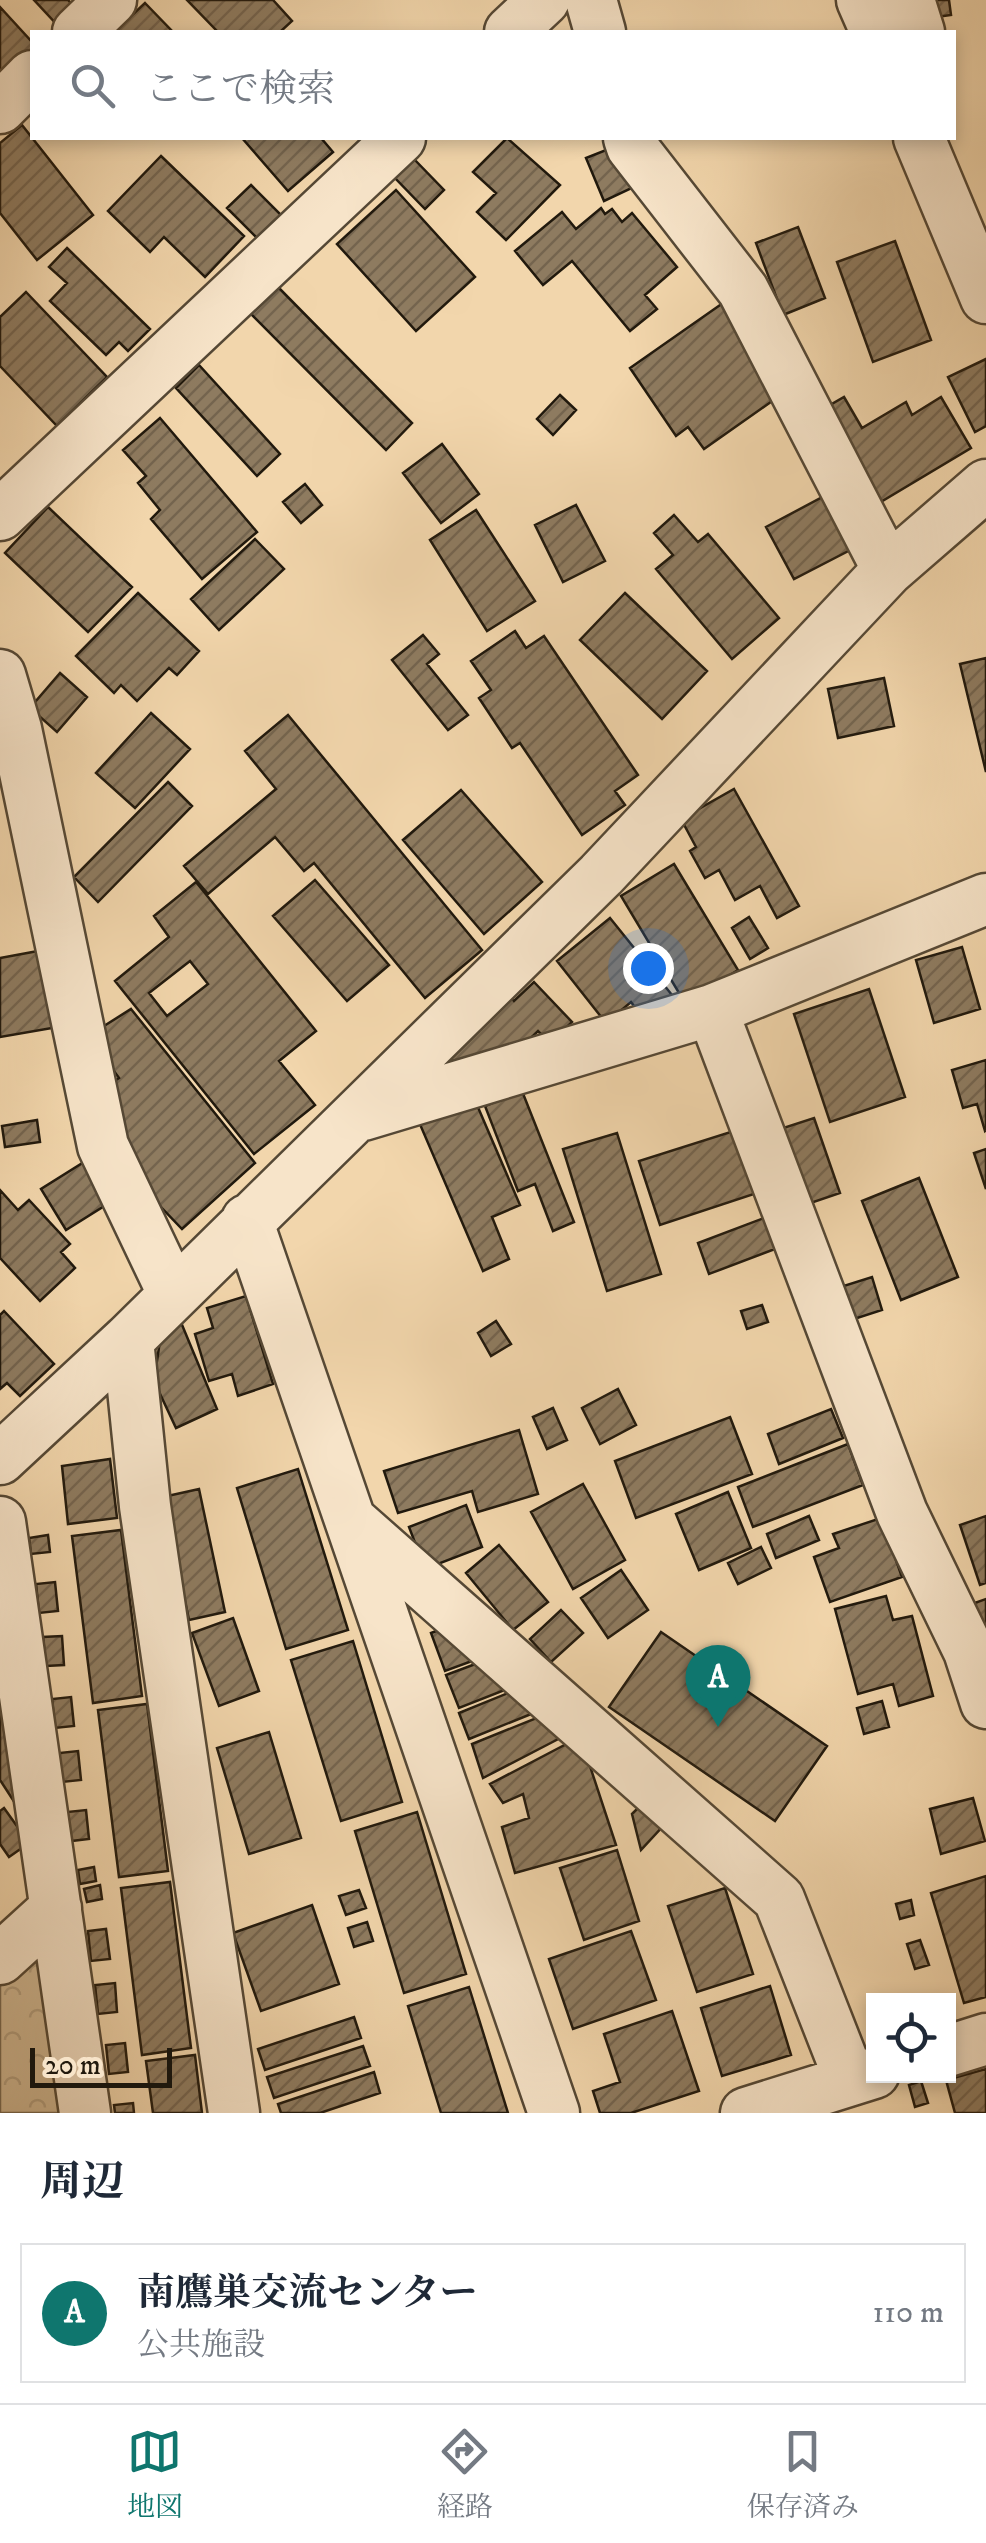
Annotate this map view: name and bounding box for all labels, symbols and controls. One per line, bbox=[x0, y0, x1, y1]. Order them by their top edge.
search box bbox=[30, 30, 956, 140]
icon: search bbox=[65, 58, 120, 113]
text: ここで検索 bbox=[145, 66, 335, 114]
your location bbox=[623, 943, 674, 994]
pin: A bbox=[686, 1644, 750, 1727]
map controls bbox=[866, 1993, 956, 2083]
button: locate bbox=[866, 1993, 956, 2083]
scale bar bbox=[30, 2043, 172, 2088]
text: 20 m bbox=[45, 2048, 101, 2083]
text: 周辺 bbox=[40, 2157, 124, 2209]
text: 南鷹巣交流センター bbox=[137, 2270, 477, 2318]
text: A bbox=[64, 2293, 85, 2333]
text: 110 m bbox=[872, 2293, 944, 2333]
text: 公共施設 bbox=[137, 2326, 265, 2366]
tab: 地図 bbox=[127, 2424, 183, 2525]
tab: 経路 bbox=[437, 2424, 493, 2525]
tab: 保存済み bbox=[747, 2424, 859, 2525]

